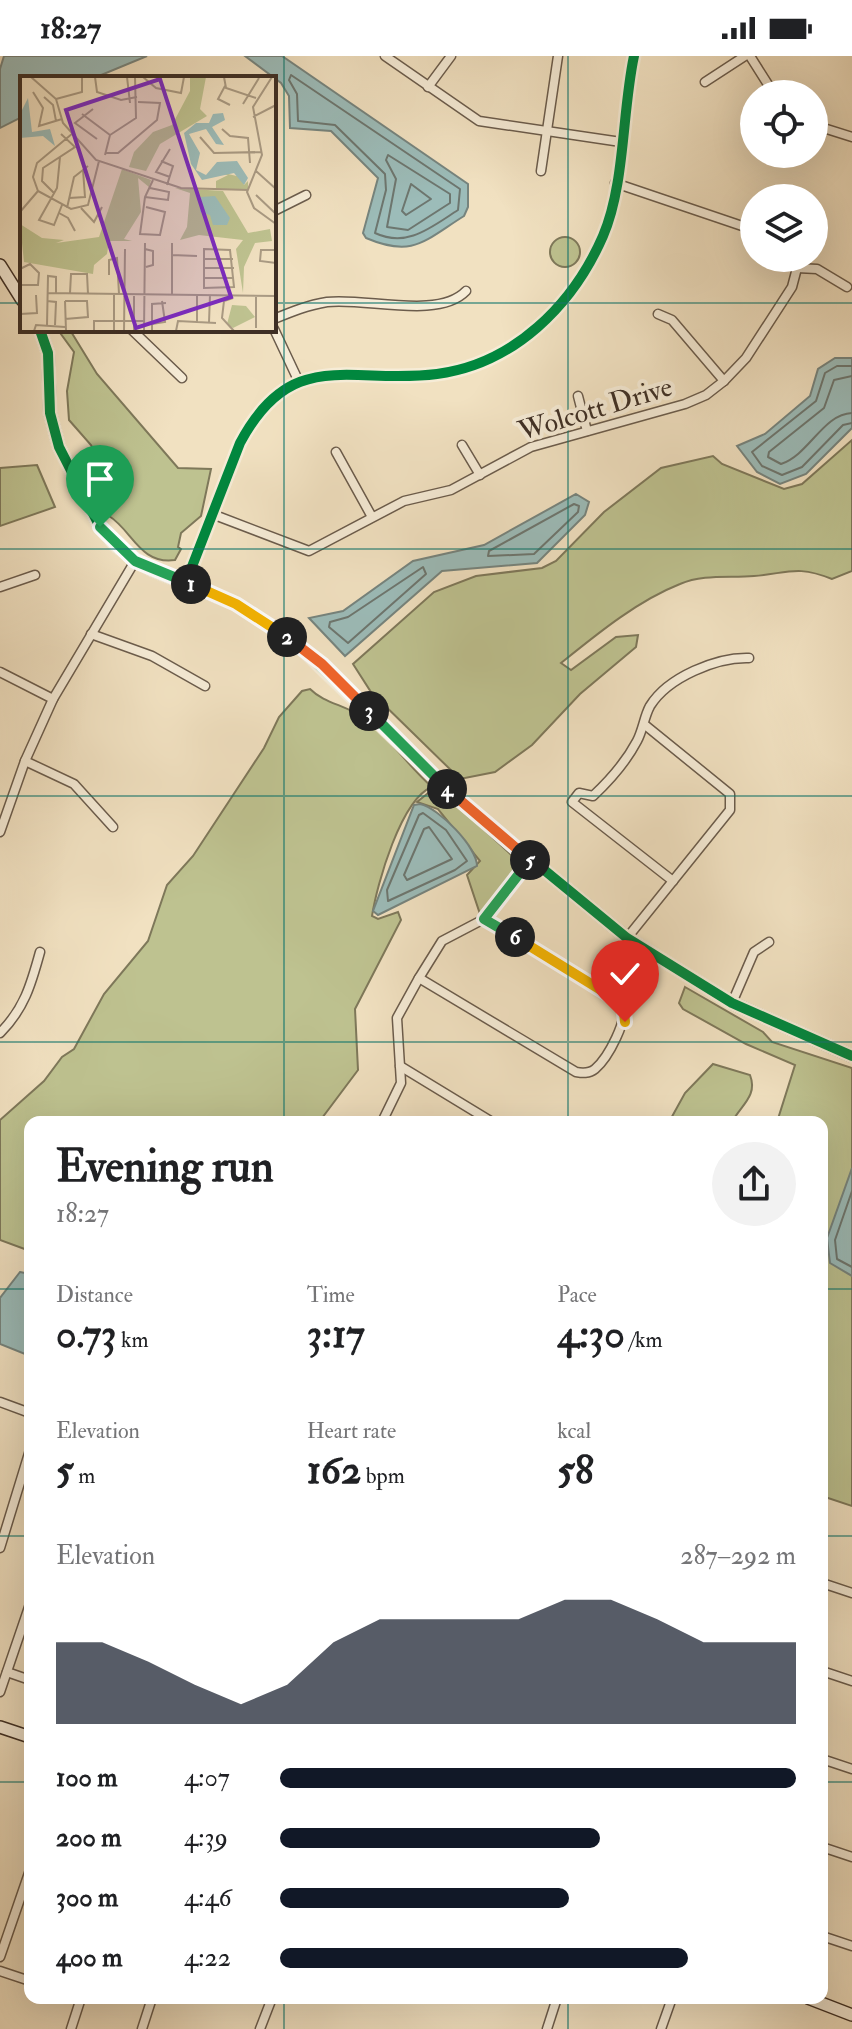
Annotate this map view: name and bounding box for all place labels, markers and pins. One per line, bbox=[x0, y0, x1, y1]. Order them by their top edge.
pin bbox=[66, 445, 134, 527]
pin: 1 bbox=[171, 564, 211, 604]
pin: 2 bbox=[267, 617, 307, 657]
pin: 3 bbox=[349, 691, 389, 731]
pin: 4 bbox=[427, 769, 467, 809]
pin: 5 bbox=[510, 840, 550, 880]
pin: 6 bbox=[495, 917, 535, 957]
pin bbox=[591, 940, 659, 1022]

